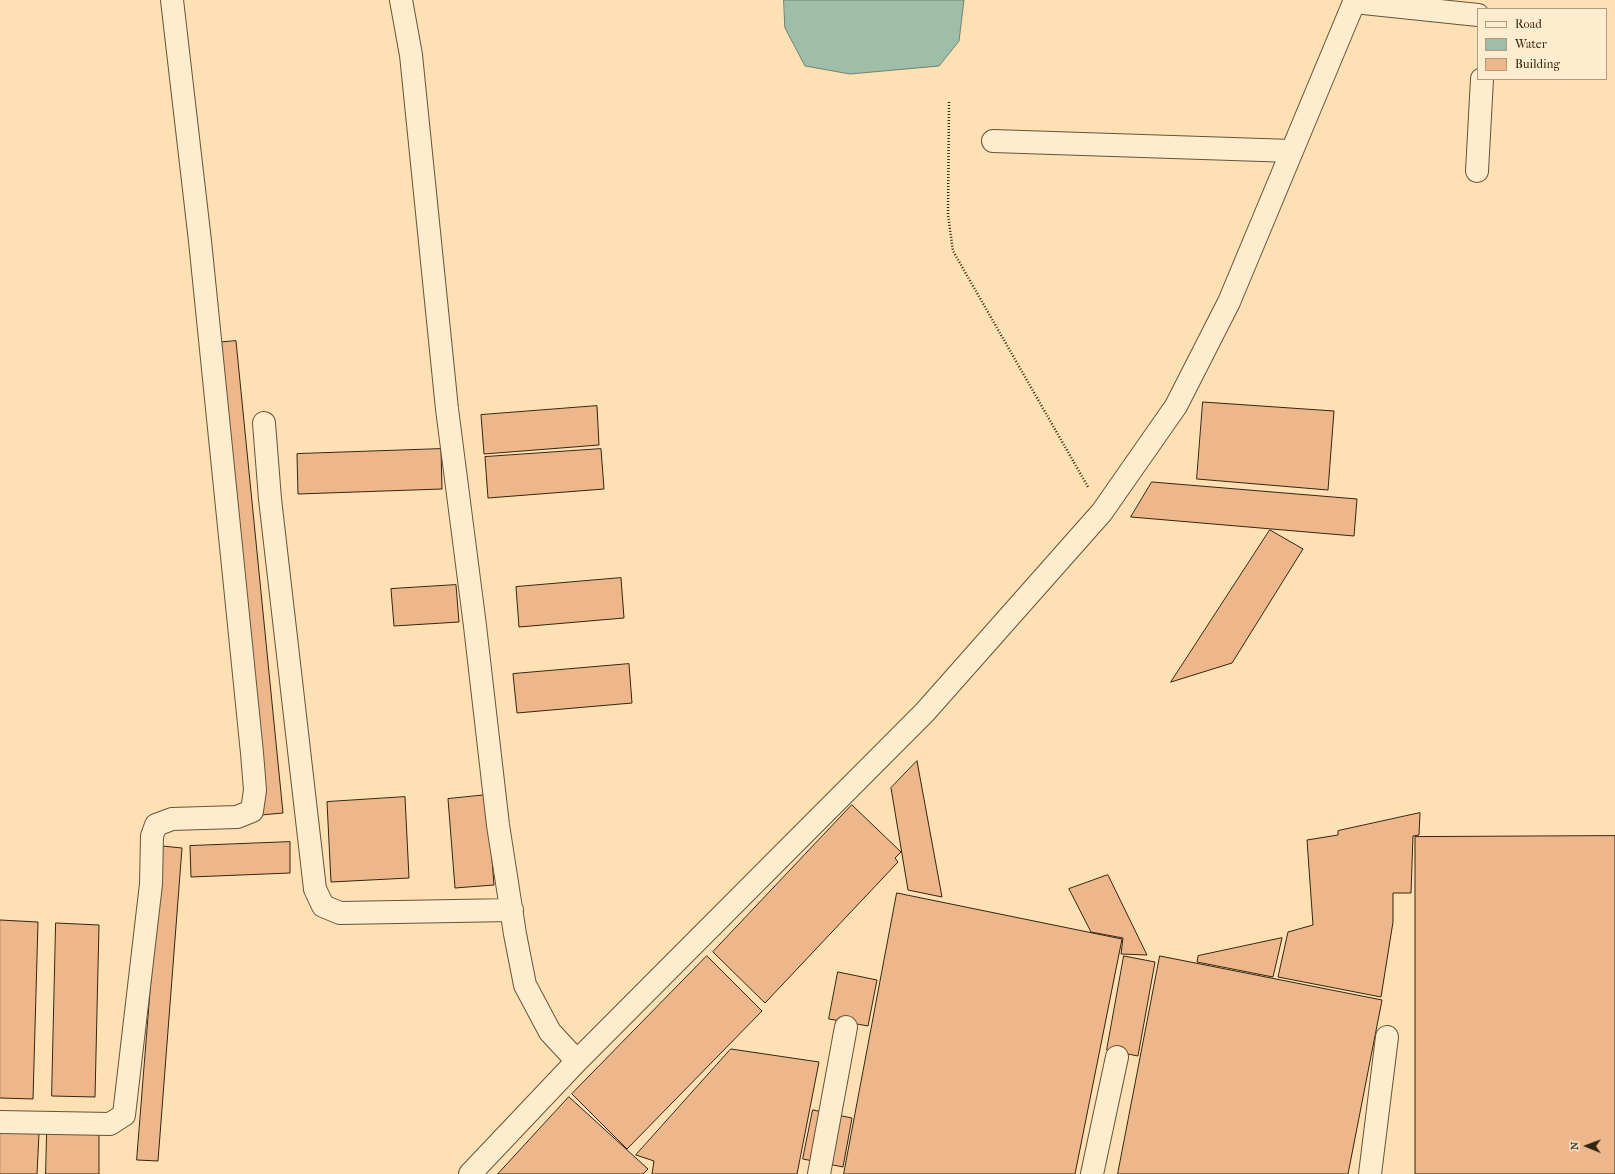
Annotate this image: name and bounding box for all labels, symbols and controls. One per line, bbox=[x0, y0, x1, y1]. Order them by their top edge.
legend bbox=[1477, 8, 1607, 80]
text: Road bbox=[1515, 17, 1542, 31]
text: Water bbox=[1515, 37, 1547, 51]
text: Building bbox=[1515, 57, 1560, 71]
north arrow bbox=[1567, 1126, 1607, 1166]
text: N bbox=[1568, 1141, 1581, 1150]

